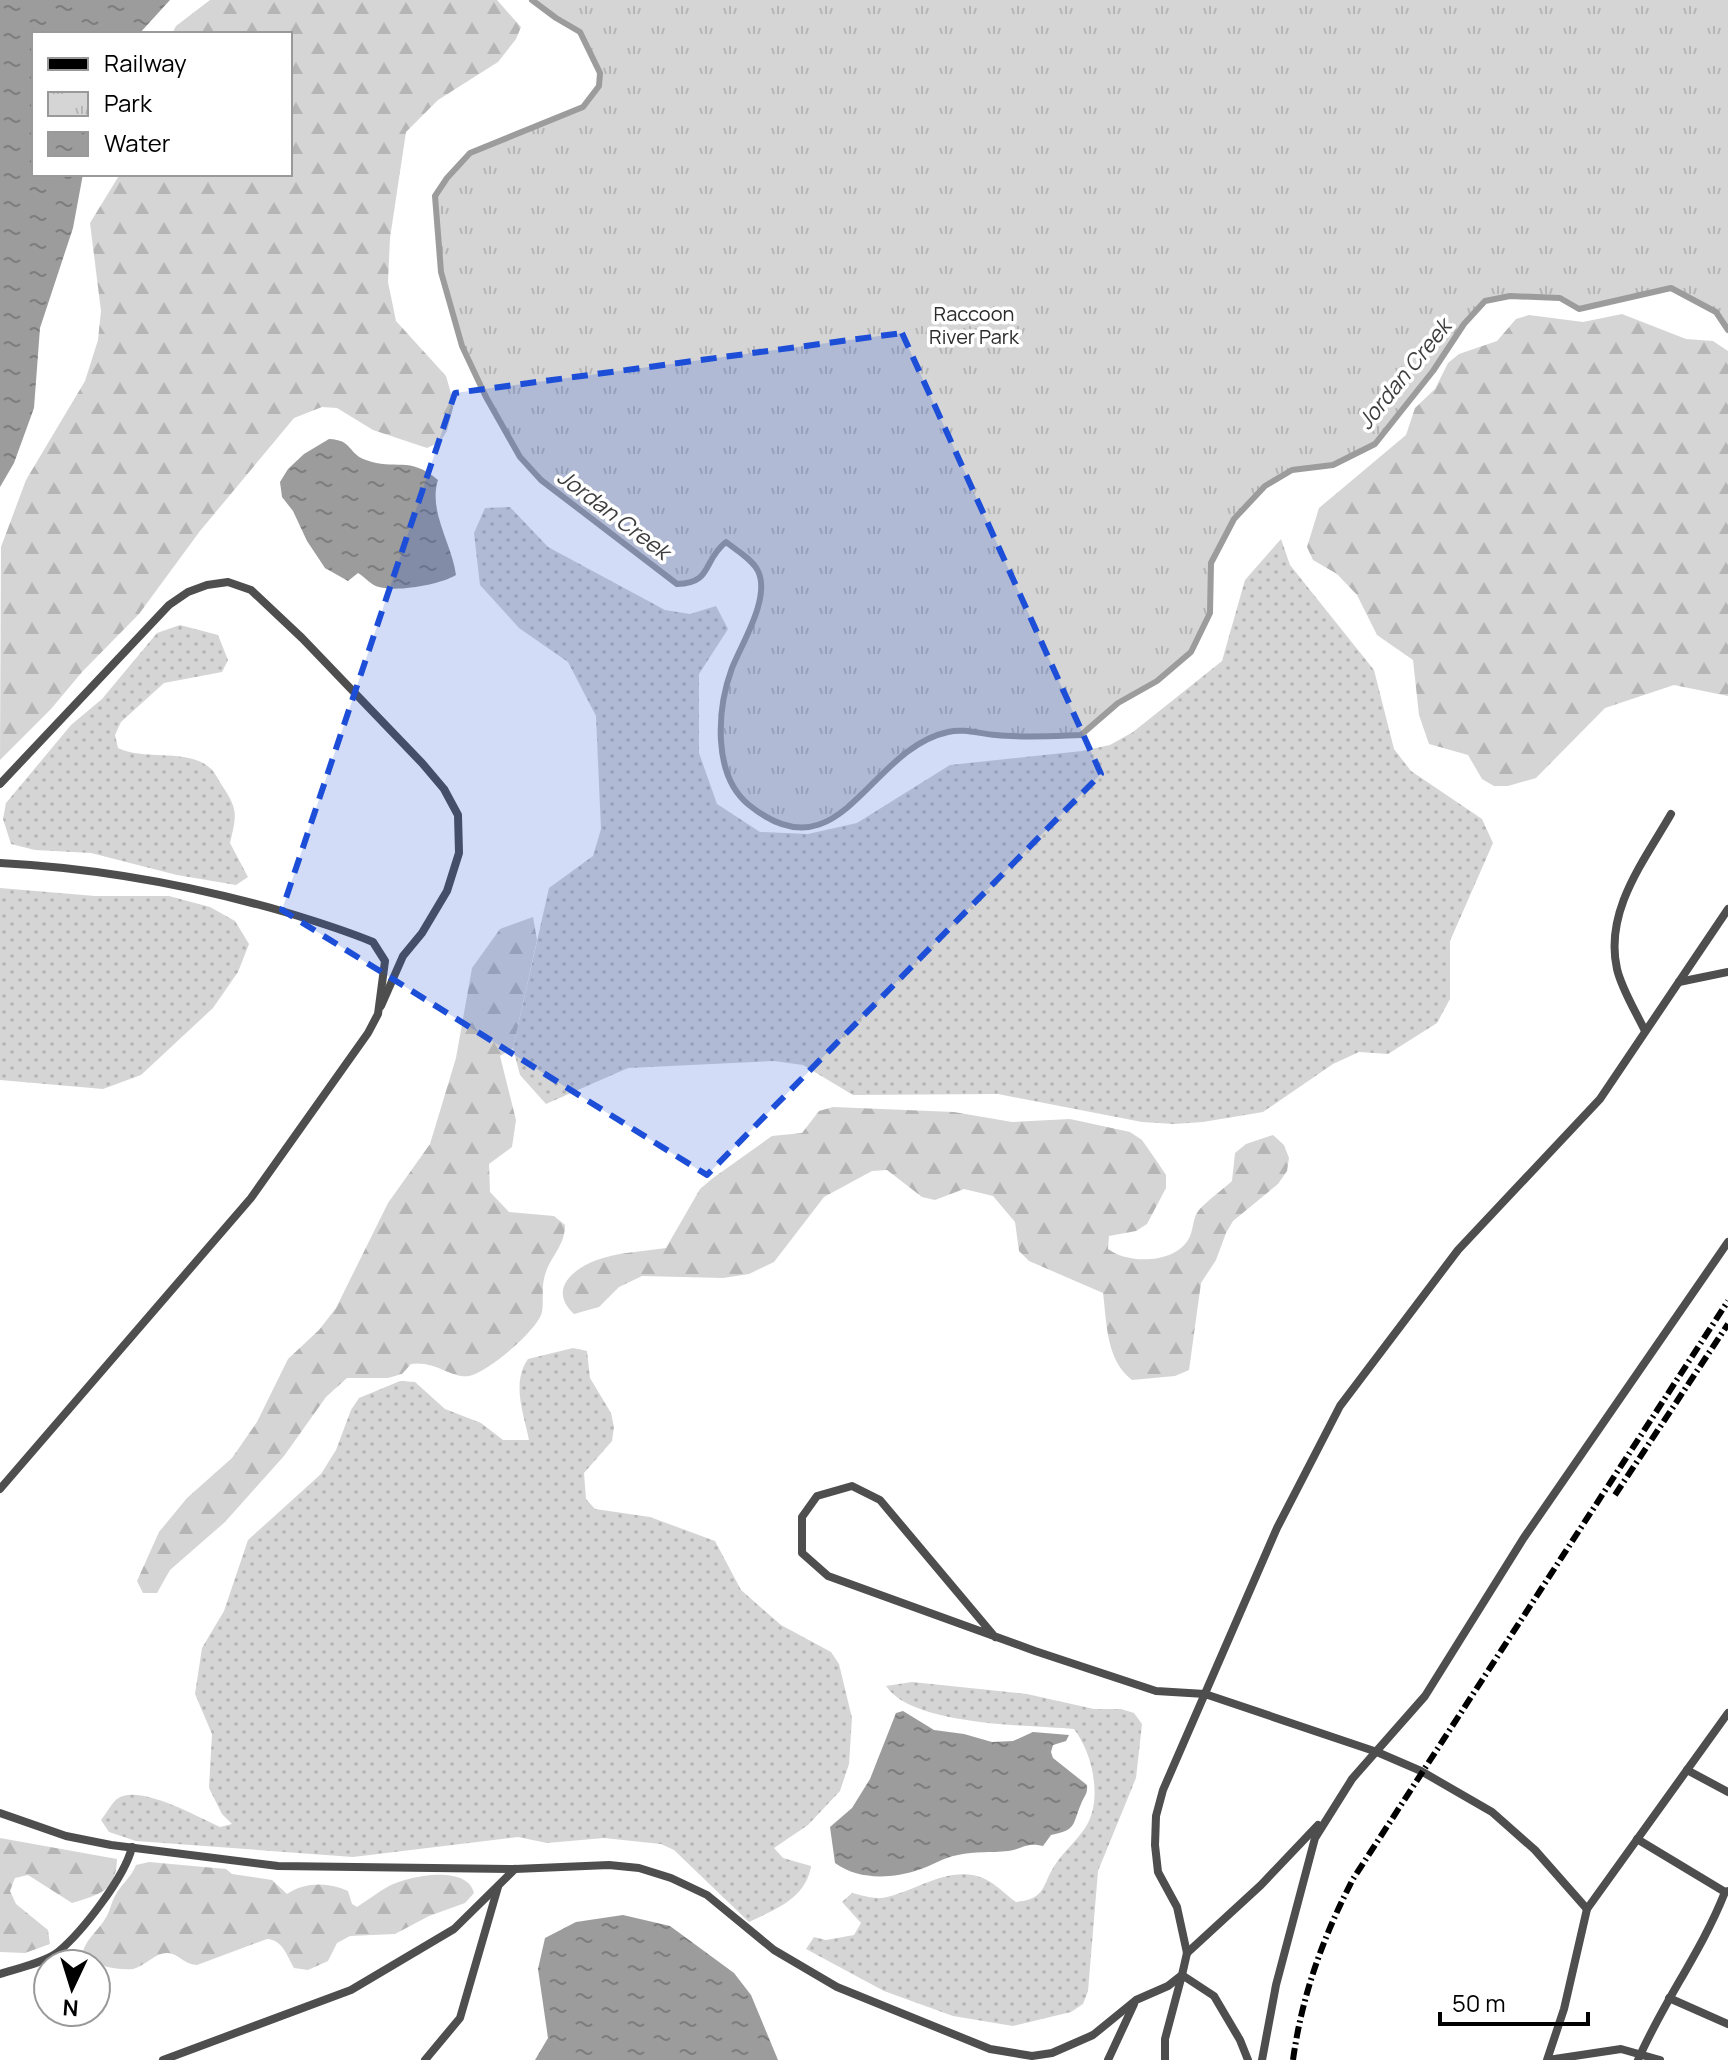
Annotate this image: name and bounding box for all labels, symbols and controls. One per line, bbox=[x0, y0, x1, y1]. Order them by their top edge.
legend bbox=[32, 32, 292, 176]
text: Railway bbox=[104, 46, 187, 79]
text: Park bbox=[104, 86, 153, 119]
text: Water bbox=[104, 126, 171, 159]
park label: Raccoon River Park bbox=[929, 300, 1020, 350]
water label: Jordan Creek bbox=[1350, 310, 1460, 435]
water label: Jordan Creek bbox=[552, 462, 679, 568]
north arrow bbox=[32, 1948, 112, 2028]
scale bar bbox=[1440, 1976, 1588, 2026]
text: 50 m bbox=[1452, 1986, 1506, 2019]
text: N bbox=[62, 1992, 80, 2023]

